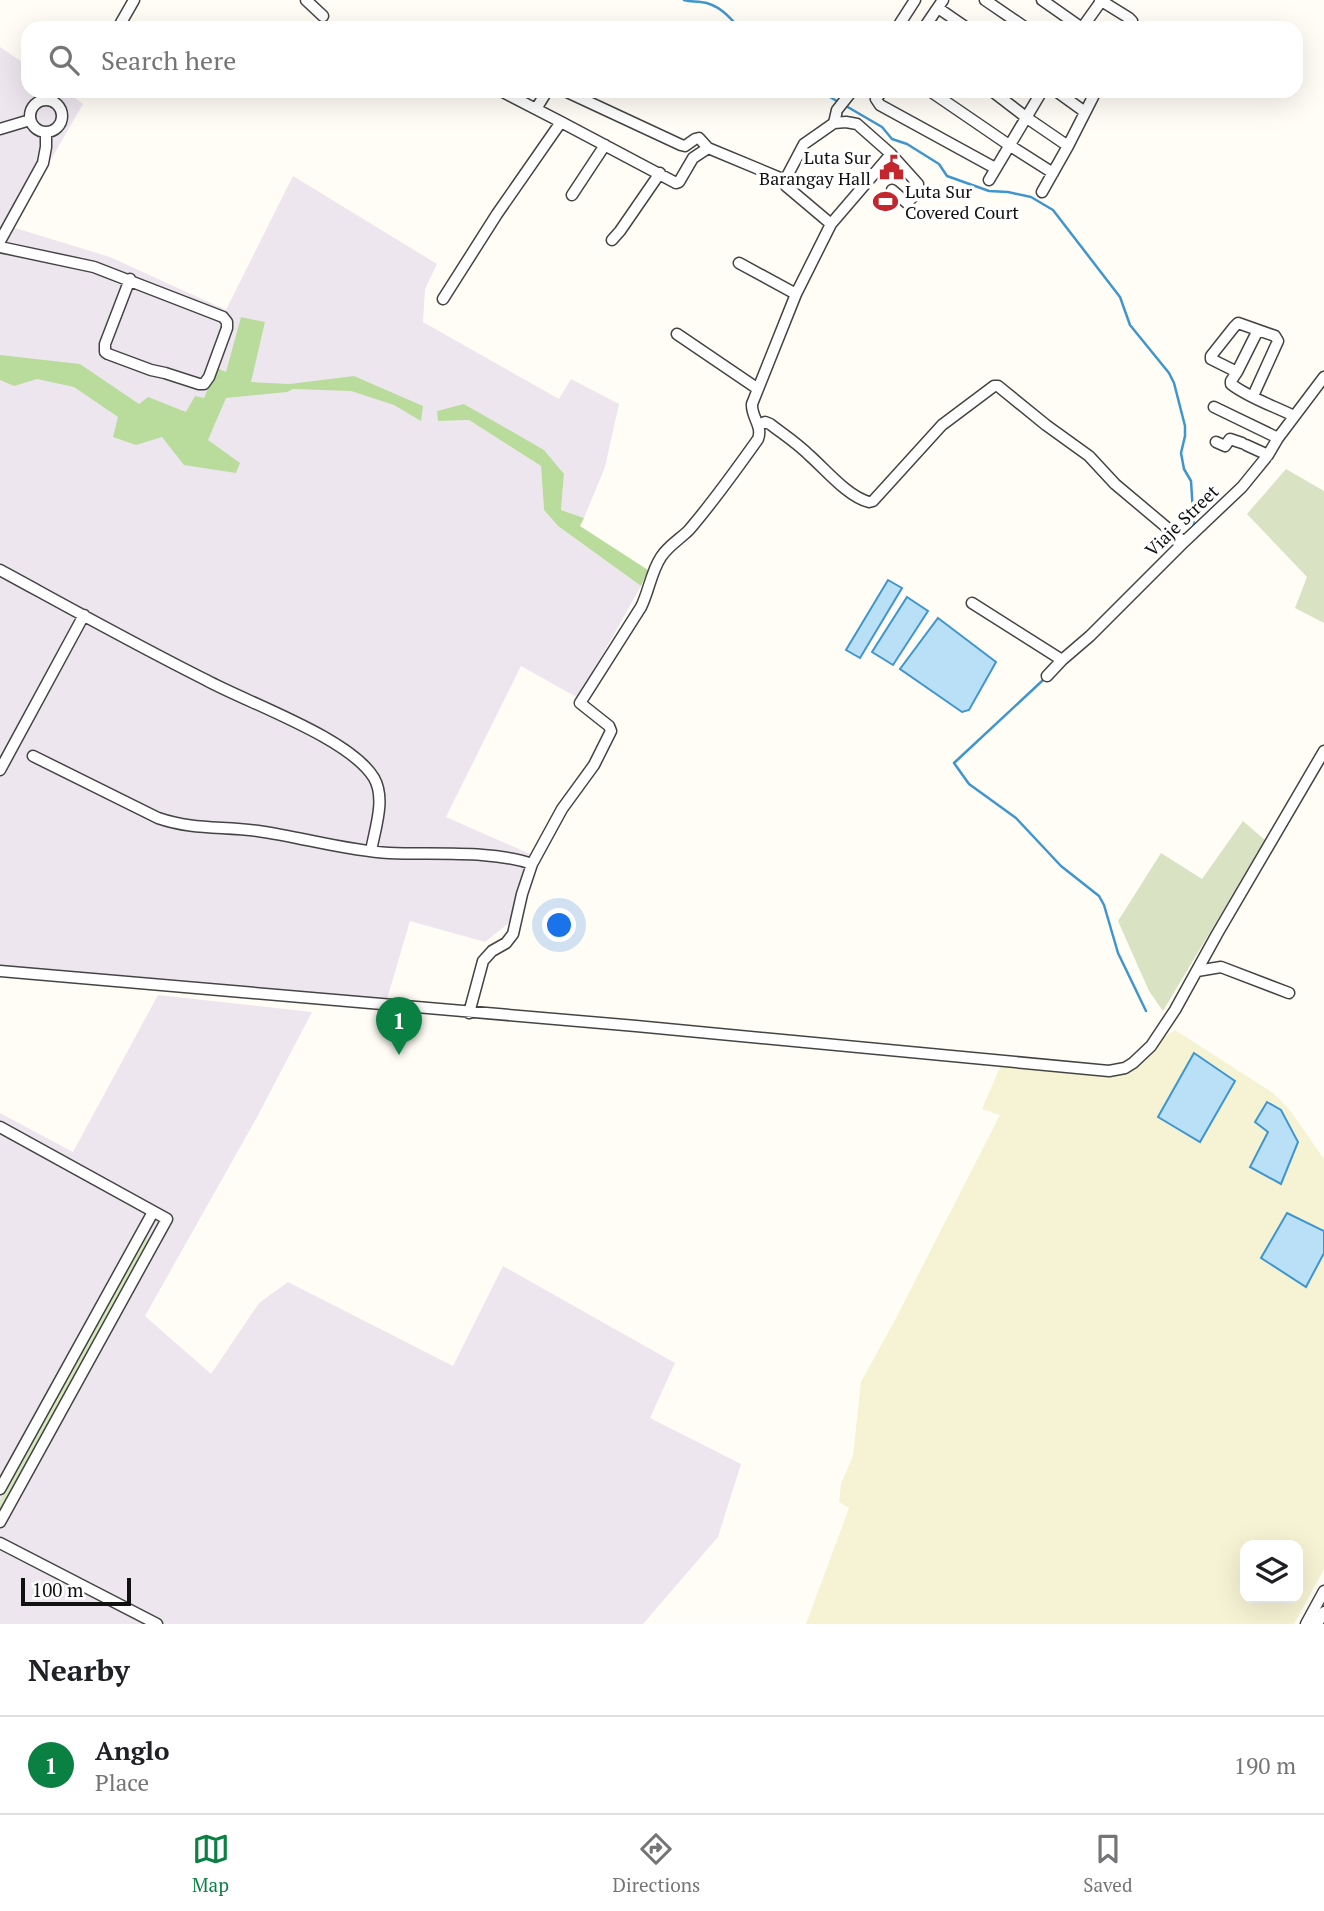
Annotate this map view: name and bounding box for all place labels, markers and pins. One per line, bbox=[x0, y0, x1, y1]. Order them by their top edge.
place label: Luta Sur Barangay Hall bbox=[759, 145, 871, 190]
public building icon: Luta Sur Barangay Hall bbox=[877, 154, 905, 182]
place label: Luta Sur Covered Court bbox=[905, 179, 1019, 224]
sports icon: Luta Sur Covered Court bbox=[871, 188, 899, 216]
pin: 1 bbox=[376, 997, 422, 1055]

